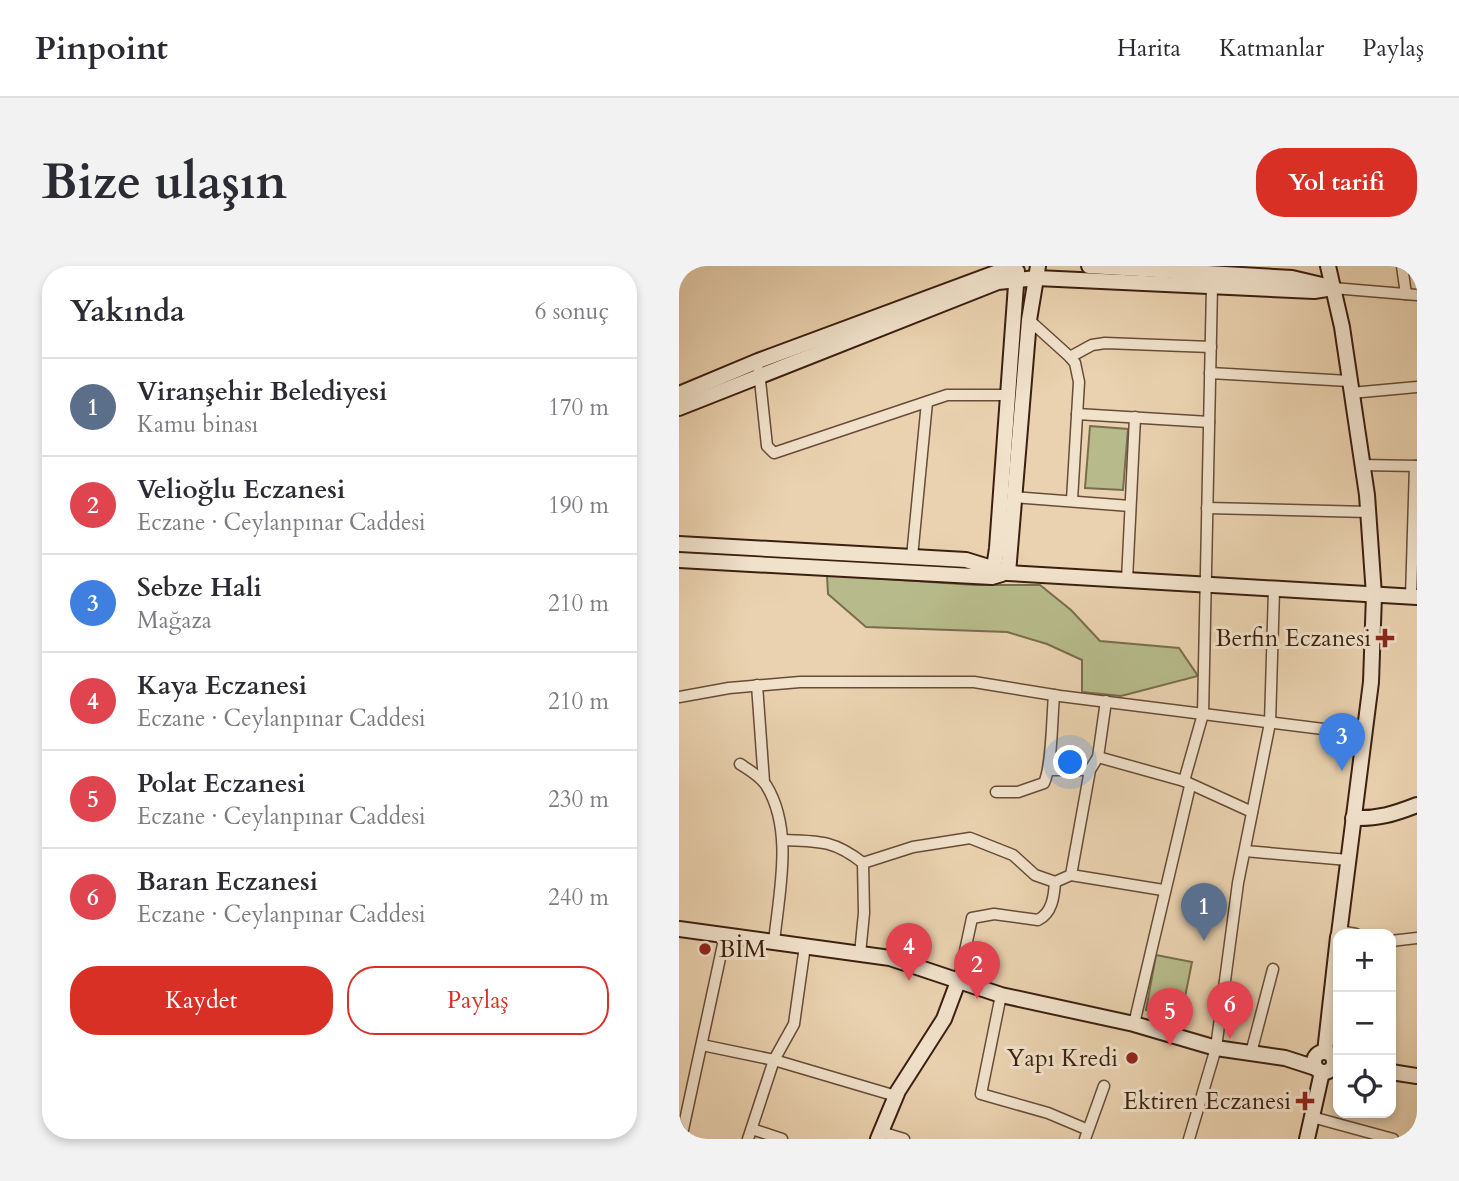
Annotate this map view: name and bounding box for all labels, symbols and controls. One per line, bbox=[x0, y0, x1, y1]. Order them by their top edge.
text: Pinpoint bbox=[35, 26, 168, 71]
text: Harita bbox=[1117, 32, 1181, 65]
text: Katmanlar bbox=[1219, 32, 1324, 65]
text: Paylaş bbox=[1362, 32, 1424, 65]
button: Yol tarifi bbox=[1256, 148, 1417, 217]
text: Bize ulaşın bbox=[42, 149, 287, 216]
text: Yakında bbox=[70, 291, 185, 332]
text: 6 sonuç bbox=[535, 296, 609, 327]
text: Viranşehir Belediyesi bbox=[137, 374, 387, 409]
text: 1 bbox=[87, 392, 99, 423]
text: 170 m bbox=[548, 392, 609, 423]
text: Kamu binası bbox=[137, 409, 258, 440]
text: Velioğlu Eczanesi bbox=[137, 472, 345, 507]
text: 2 bbox=[87, 490, 99, 521]
text: 190 m bbox=[548, 490, 609, 521]
text: Eczane · Ceylanpınar Caddesi bbox=[137, 507, 426, 538]
text: Sebze Hali bbox=[137, 570, 262, 605]
text: 3 bbox=[87, 588, 99, 619]
text: 210 m bbox=[548, 588, 609, 619]
text: Mağaza bbox=[137, 605, 212, 636]
place label: Berfin Eczanesi bbox=[1215, 622, 1371, 655]
marker: Berfin Eczanesi bbox=[1377, 630, 1393, 646]
text: Kaya Eczanesi bbox=[137, 668, 307, 703]
text: 4 bbox=[87, 686, 99, 717]
text: 210 m bbox=[548, 686, 609, 717]
text: Eczane · Ceylanpınar Caddesi bbox=[137, 703, 426, 734]
pin: 3 bbox=[1319, 713, 1365, 771]
your location bbox=[1053, 745, 1087, 779]
text: Polat Eczanesi bbox=[137, 766, 305, 801]
text: 5 bbox=[87, 784, 99, 815]
text: 230 m bbox=[548, 784, 609, 815]
text: Eczane · Ceylanpınar Caddesi bbox=[137, 801, 426, 832]
text: Baran Eczanesi bbox=[137, 864, 318, 899]
text: 6 bbox=[87, 882, 99, 913]
text: 240 m bbox=[548, 882, 609, 913]
pin: 1 bbox=[1181, 883, 1227, 941]
text: Eczane · Ceylanpınar Caddesi bbox=[137, 899, 426, 930]
pin: 4 bbox=[886, 923, 932, 981]
map controls bbox=[1333, 929, 1396, 1118]
button: + bbox=[1333, 929, 1396, 992]
place label: BİM bbox=[719, 933, 767, 966]
marker: BİM bbox=[697, 941, 713, 957]
pin: 2 bbox=[954, 941, 1000, 999]
button: Kaydet bbox=[70, 966, 333, 1035]
button: Paylaş bbox=[347, 966, 609, 1035]
pin: 6 bbox=[1207, 981, 1253, 1039]
pin: 5 bbox=[1147, 988, 1193, 1046]
button: − bbox=[1333, 992, 1396, 1055]
place label: Yapı Kredi bbox=[1007, 1042, 1118, 1075]
marker: Yapı Kredi bbox=[1124, 1050, 1140, 1066]
button: locate bbox=[1333, 1055, 1396, 1118]
place label: Ektiren Eczanesi bbox=[1123, 1085, 1291, 1118]
marker: Ektiren Eczanesi bbox=[1297, 1093, 1313, 1109]

